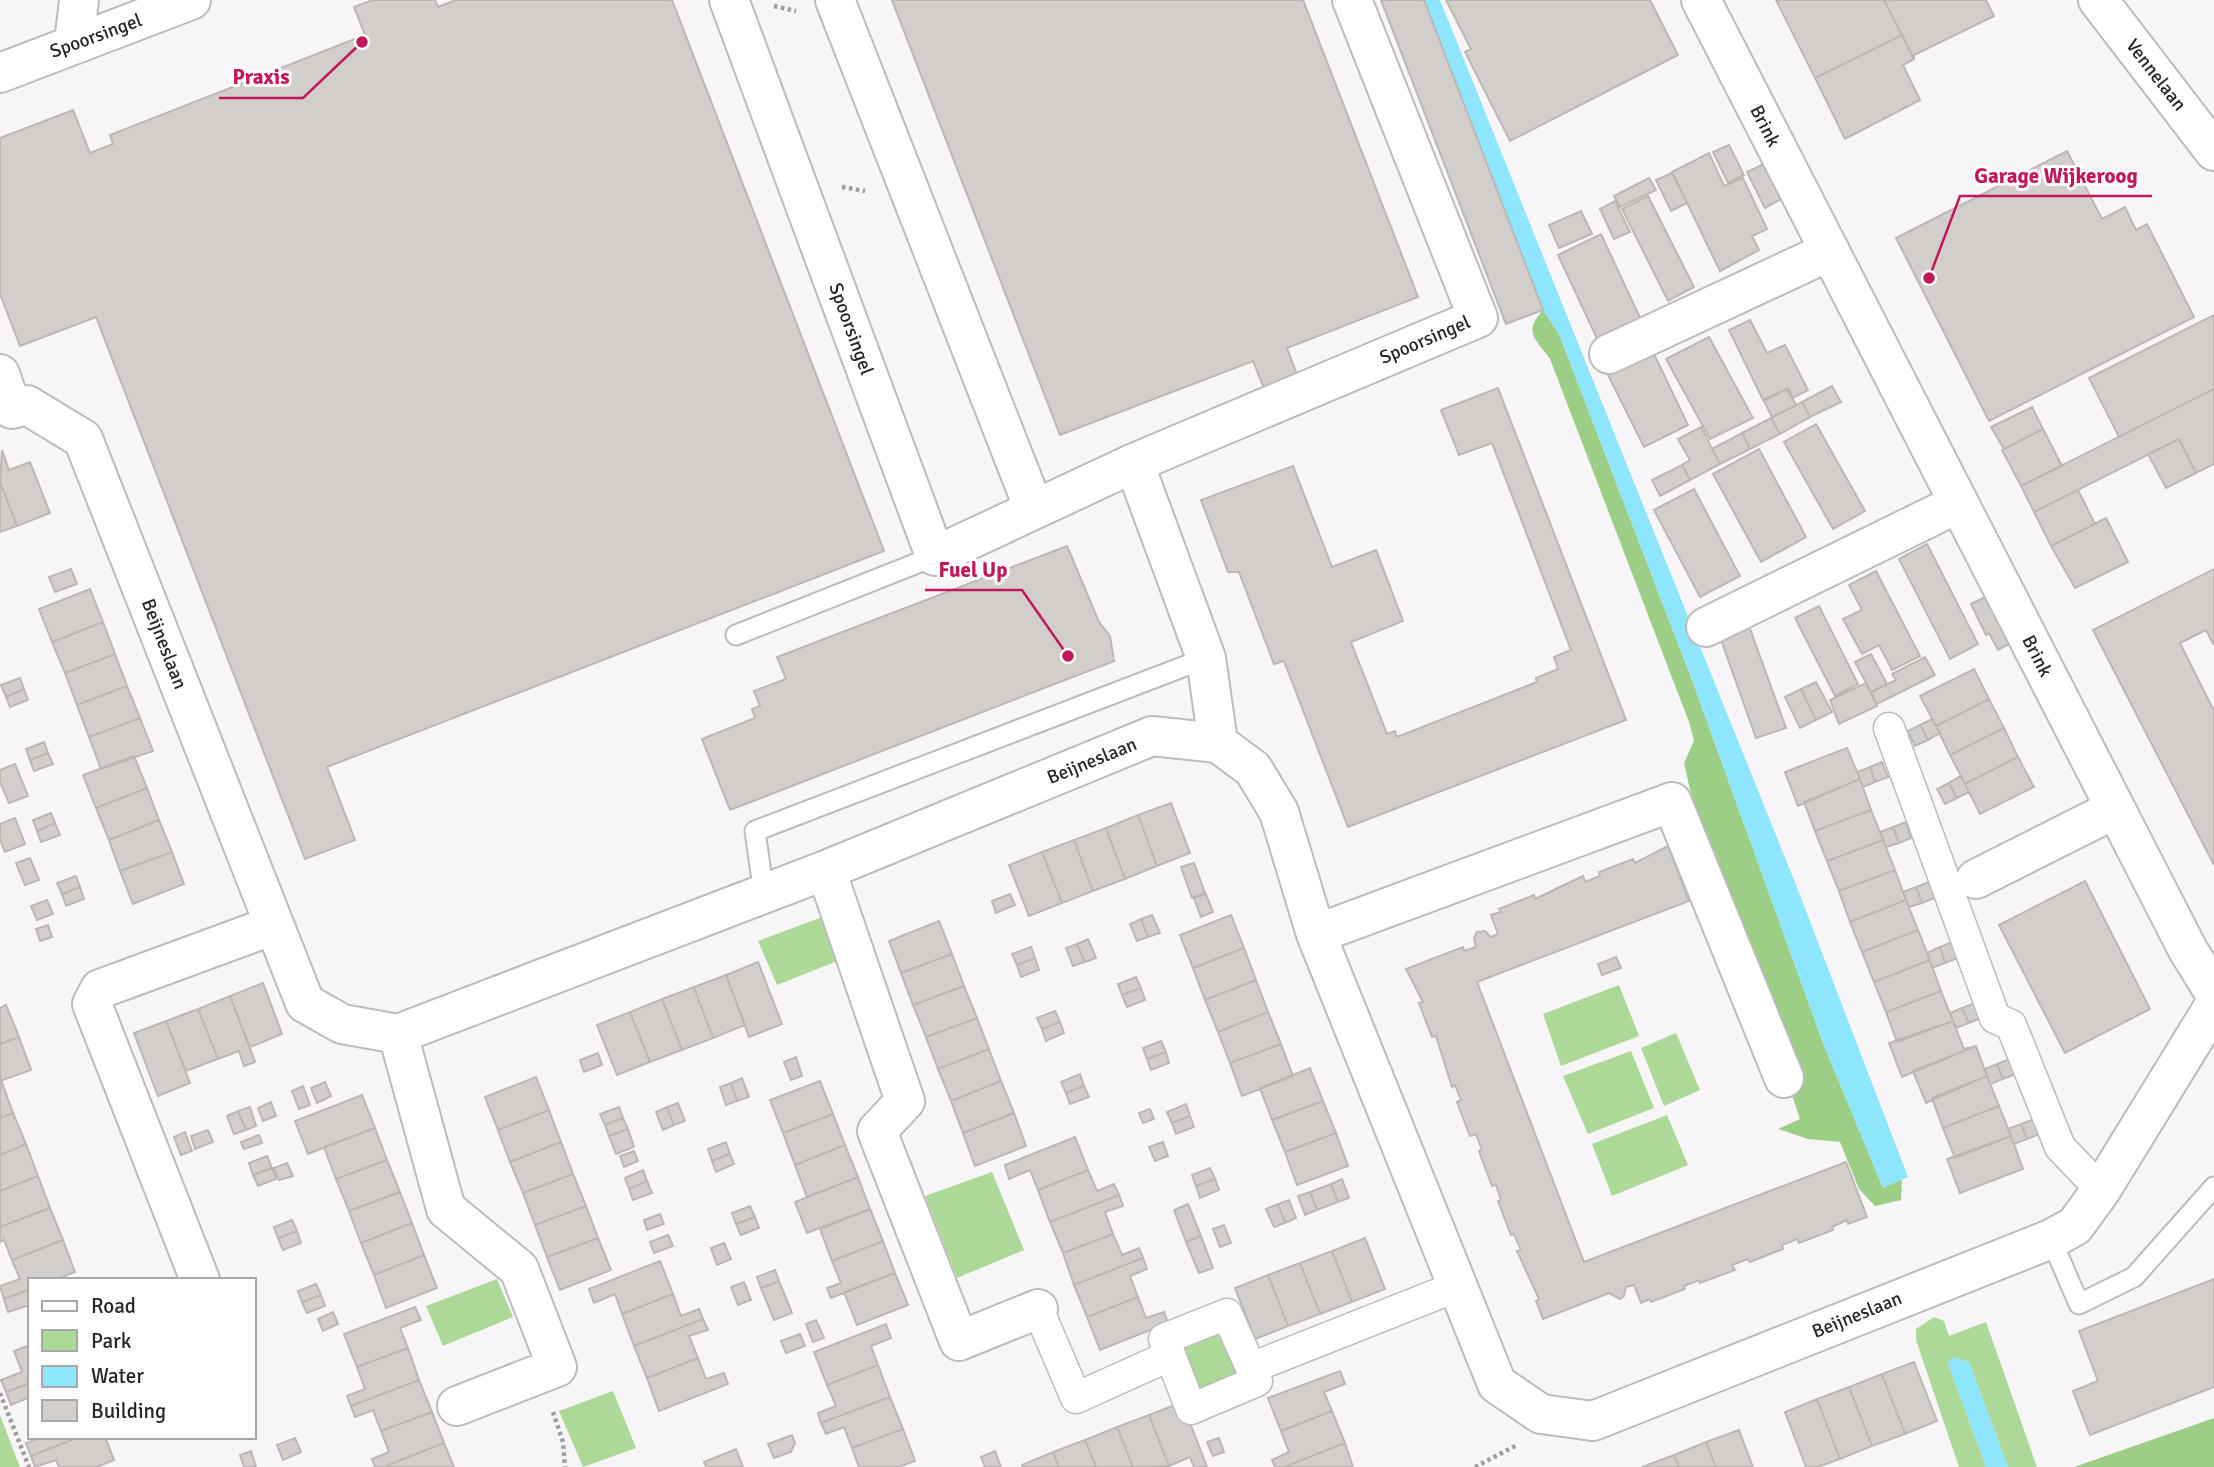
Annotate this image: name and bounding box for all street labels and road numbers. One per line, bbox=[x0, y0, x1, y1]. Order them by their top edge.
street label: Spoorsingel bbox=[47, 8, 145, 64]
street label: Vennelaan bbox=[2120, 34, 2192, 116]
street label: Brink bbox=[1744, 101, 1786, 151]
street label: Spoorsingel bbox=[823, 280, 879, 378]
street label: Spoorsingel bbox=[1376, 310, 1474, 370]
street label: Beijneslaan bbox=[136, 595, 192, 693]
street label: Brink bbox=[2016, 631, 2058, 681]
street label: Beijneslaan bbox=[1044, 732, 1140, 790]
street label: Beijneslaan bbox=[1809, 1286, 1905, 1344]

